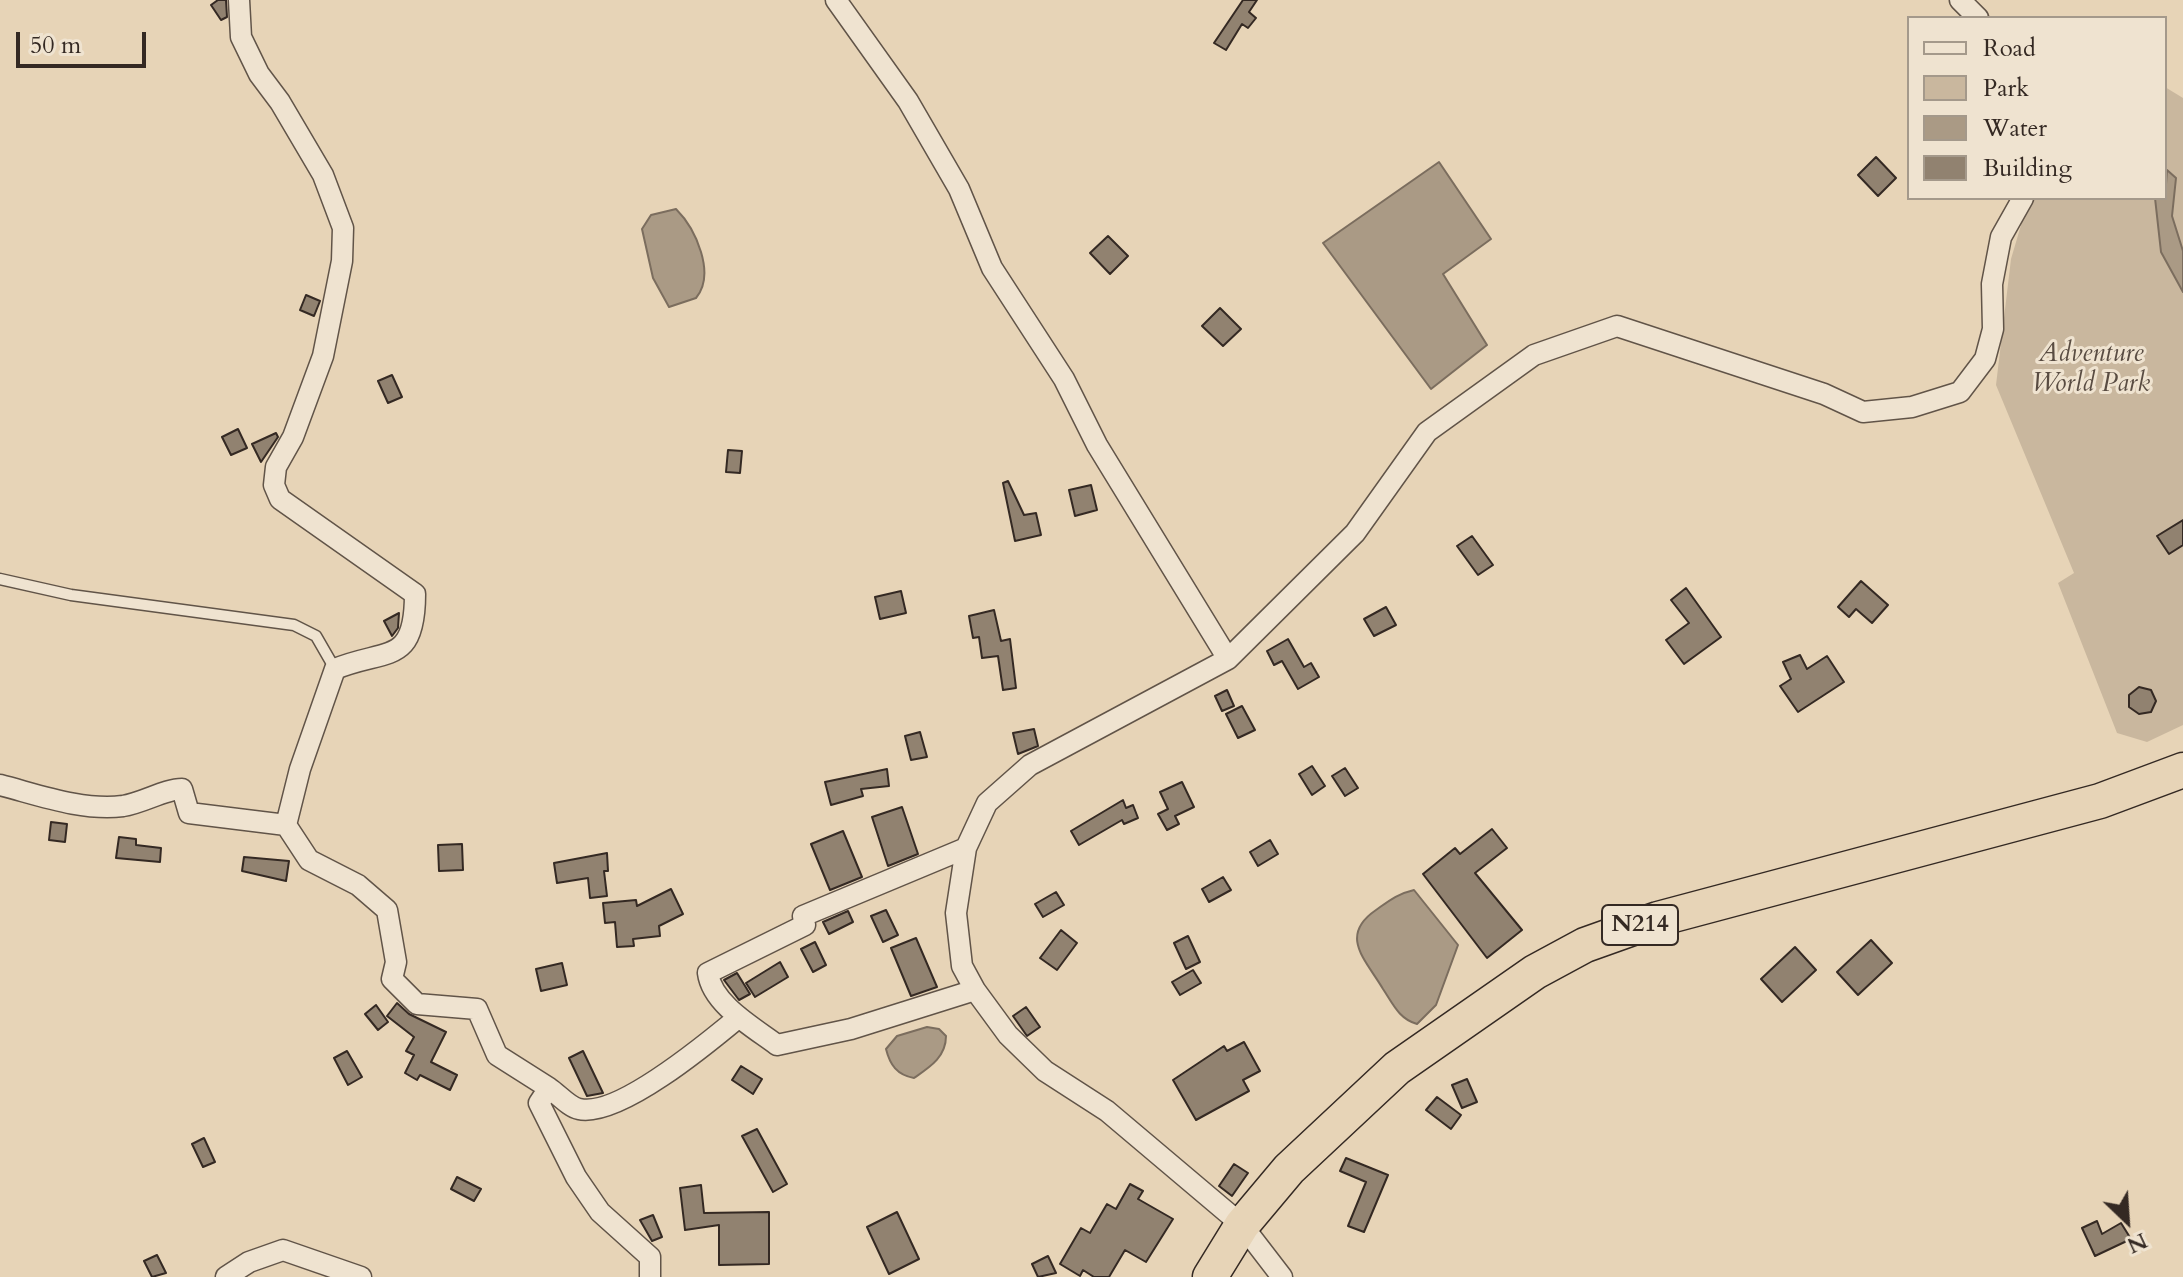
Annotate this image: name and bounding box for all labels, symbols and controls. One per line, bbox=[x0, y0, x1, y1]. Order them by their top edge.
scale bar bbox=[20, 16, 150, 66]
legend bbox=[1907, 16, 2167, 200]
text: 50 m bbox=[30, 29, 81, 62]
text: Road bbox=[1983, 32, 2036, 65]
text: Park bbox=[1983, 72, 2029, 105]
text: Water bbox=[1983, 112, 2047, 145]
text: Building bbox=[1983, 152, 2072, 185]
park label: Adventure World Park bbox=[2032, 339, 2150, 400]
road number: N214 bbox=[1602, 905, 1678, 945]
north arrow bbox=[2087, 1181, 2167, 1261]
text: N bbox=[2122, 1225, 2152, 1260]

